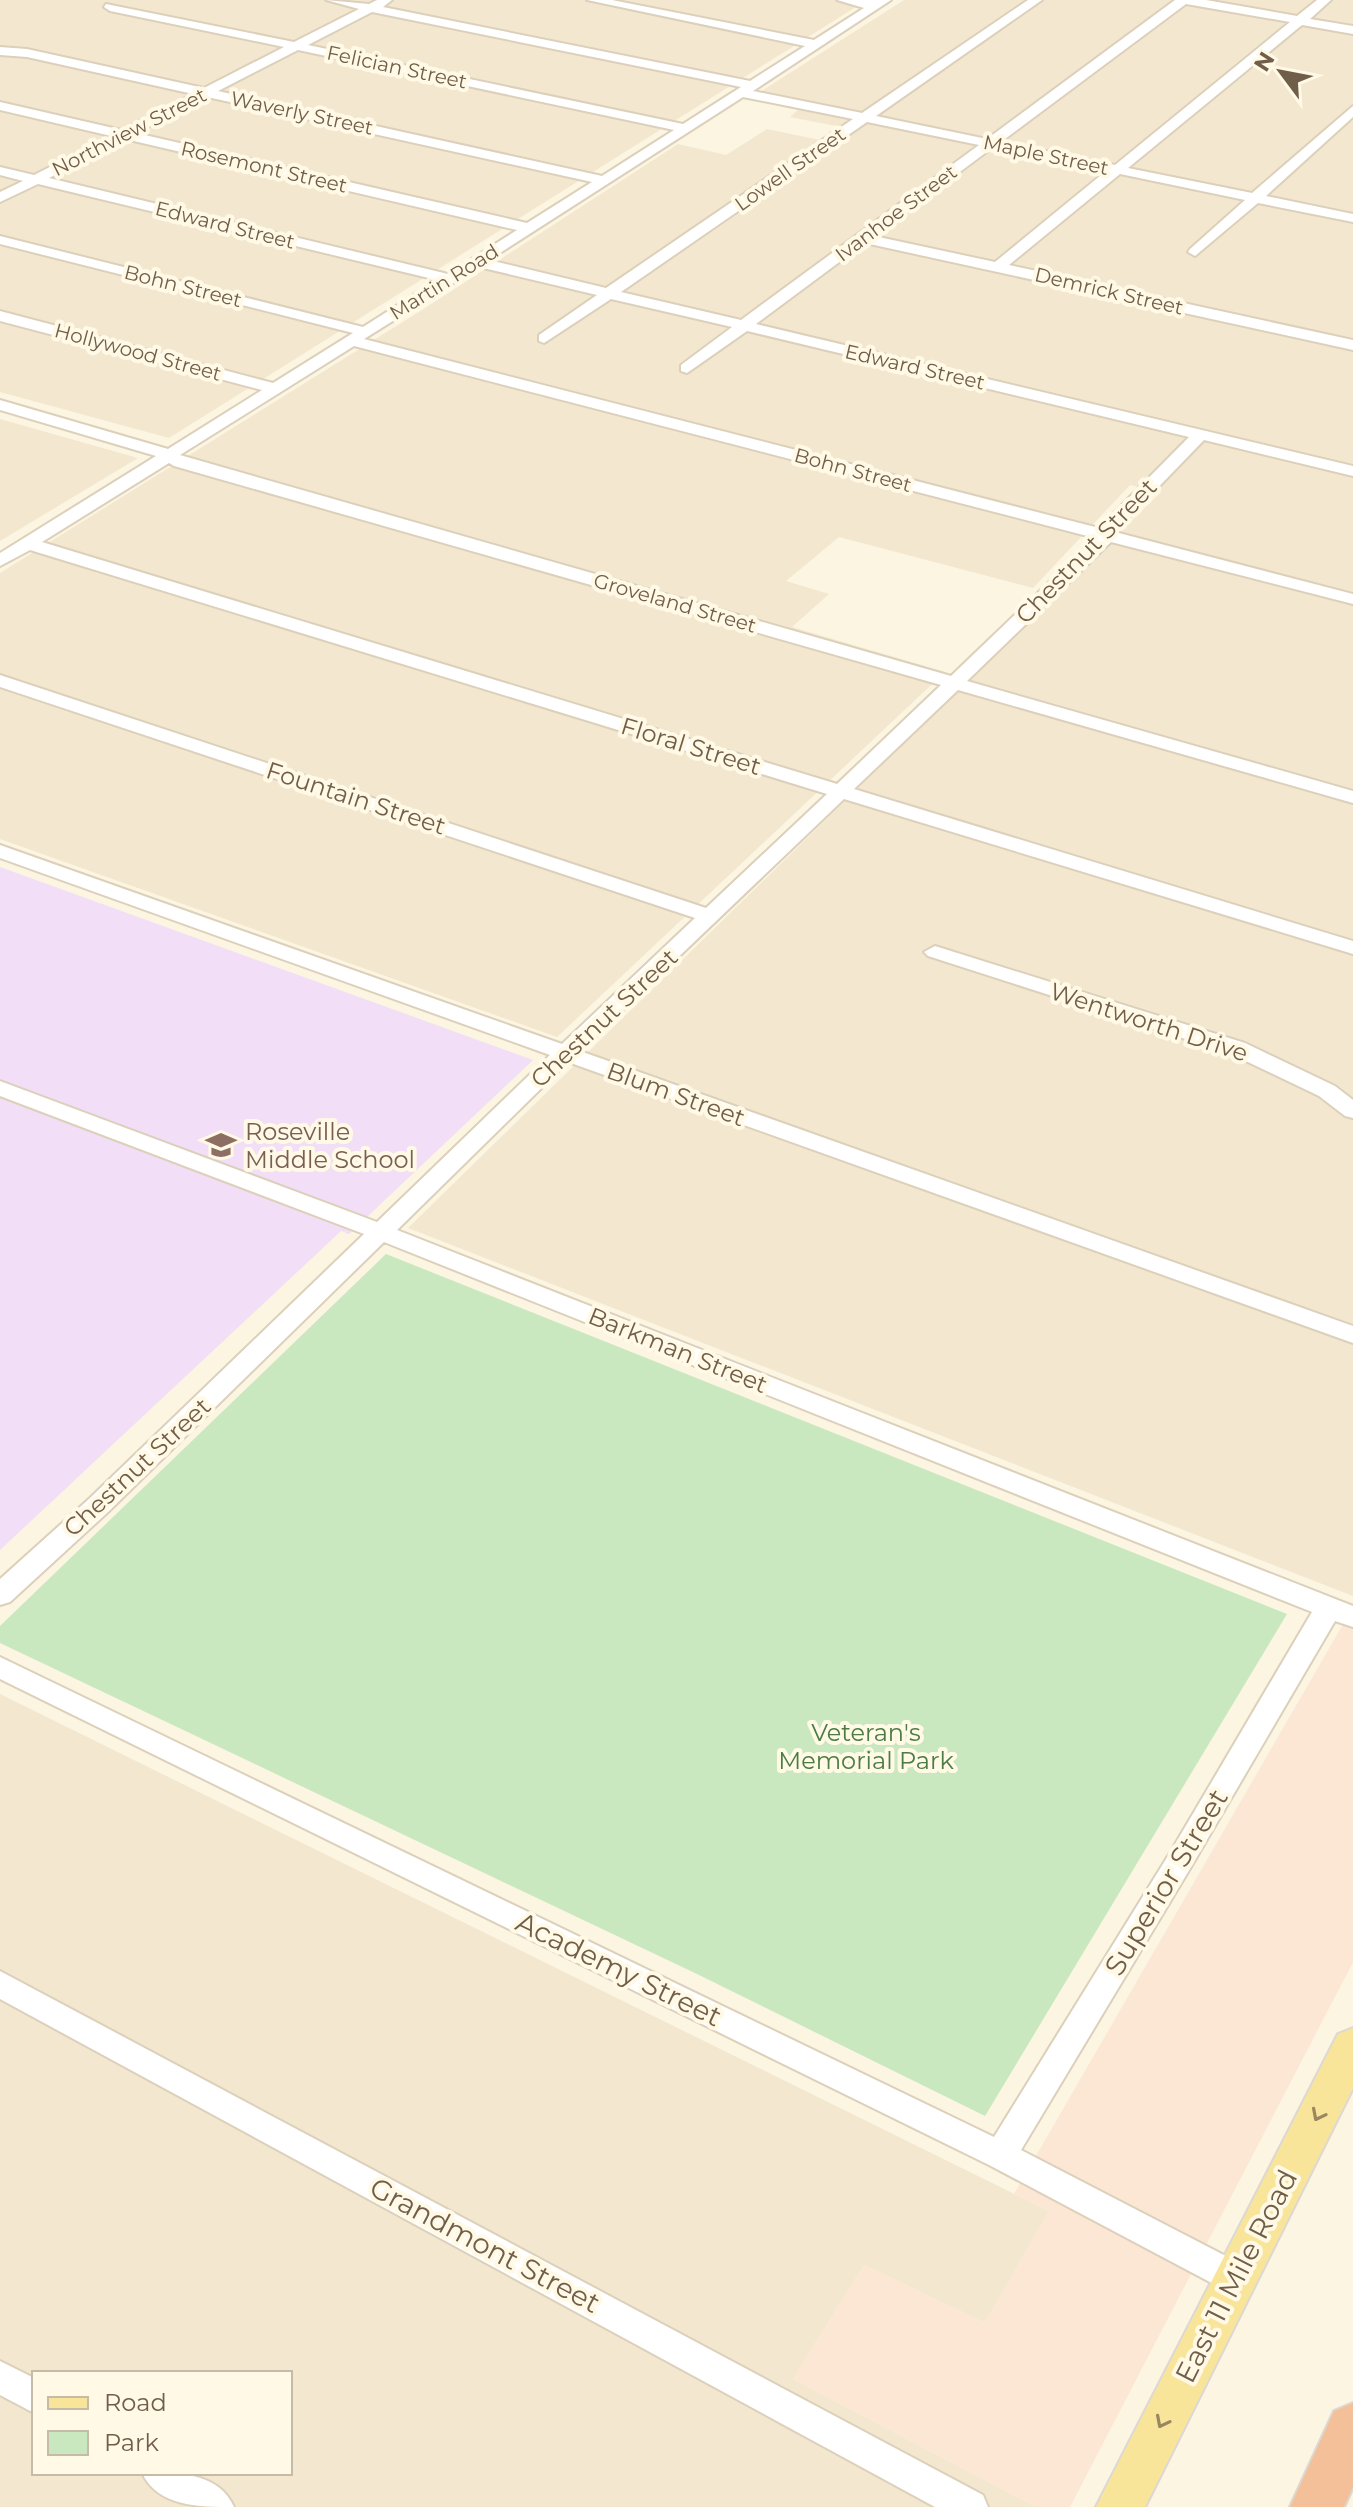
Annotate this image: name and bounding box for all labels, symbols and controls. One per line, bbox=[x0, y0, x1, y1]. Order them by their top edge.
north arrow bbox=[1241, 32, 1321, 112]
street label: Felician Street bbox=[325, 40, 469, 94]
text: N bbox=[1248, 47, 1281, 76]
street label: Northview Street bbox=[48, 83, 210, 181]
street label: Waverly Street bbox=[229, 86, 375, 140]
street label: Lowell Street bbox=[730, 122, 850, 216]
street label: Maple Street bbox=[981, 130, 1111, 180]
street label: Rosemont Street bbox=[179, 136, 349, 198]
street label: Ivanhoe Street bbox=[831, 160, 961, 266]
street label: Edward Street bbox=[153, 196, 297, 254]
street label: Martin Road bbox=[385, 239, 503, 325]
street label: Bohn Street bbox=[122, 260, 244, 312]
street label: Demrick Street bbox=[1032, 262, 1186, 320]
street label: Hollywood Street bbox=[52, 318, 224, 386]
street label: Edward Street bbox=[843, 339, 987, 395]
street label: Bohn Street bbox=[792, 443, 914, 497]
street label: Chestnut Street bbox=[1010, 472, 1163, 629]
street label: Groveland Street bbox=[591, 568, 759, 638]
street label: Floral Street bbox=[618, 711, 765, 781]
street label: Fountain Street bbox=[263, 755, 450, 841]
street label: Chestnut Street bbox=[525, 942, 684, 1093]
street label: Wentworth Drive bbox=[1046, 976, 1252, 1068]
street label: Blum Street bbox=[603, 1056, 749, 1133]
place label: Roseville Middle School bbox=[245, 1117, 415, 1174]
school or university icon: Roseville Middle School bbox=[204, 1128, 238, 1162]
street label: Barkman Street bbox=[584, 1301, 772, 1399]
street label: Chestnut Street bbox=[58, 1391, 217, 1542]
park label: Veteran's Memorial Park bbox=[778, 1718, 954, 1775]
street label: Superior Street bbox=[1097, 1783, 1235, 1981]
street label: Academy Street bbox=[511, 1905, 727, 2033]
one-way arrow bbox=[1312, 2107, 1327, 2122]
street label: East 11 Mile Road bbox=[1168, 2164, 1304, 2388]
street label: Grandmont Street bbox=[364, 2170, 606, 2320]
legend bbox=[32, 2371, 292, 2475]
text: Road bbox=[104, 2388, 167, 2417]
one-way arrow bbox=[1157, 2414, 1172, 2429]
text: Park bbox=[104, 2428, 159, 2457]

